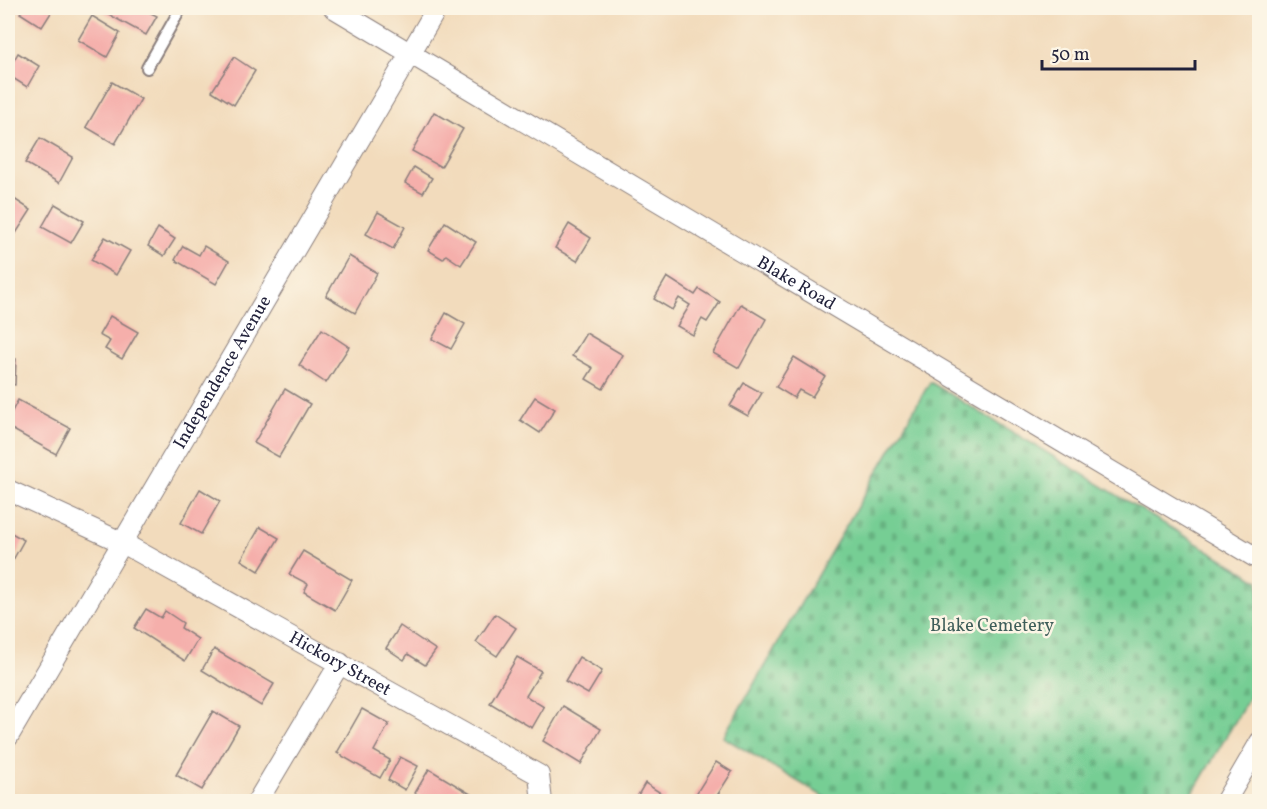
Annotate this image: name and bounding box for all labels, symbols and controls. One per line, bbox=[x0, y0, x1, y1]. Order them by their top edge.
scale bar bbox=[1042, 33, 1195, 71]
text: 50 m bbox=[1051, 43, 1090, 68]
street label: Blake Road bbox=[752, 250, 840, 317]
street label: Independence Avenue bbox=[168, 291, 277, 454]
park label: Blake Cemetery bbox=[930, 614, 1054, 639]
street label: Hickory Street bbox=[284, 626, 395, 703]

